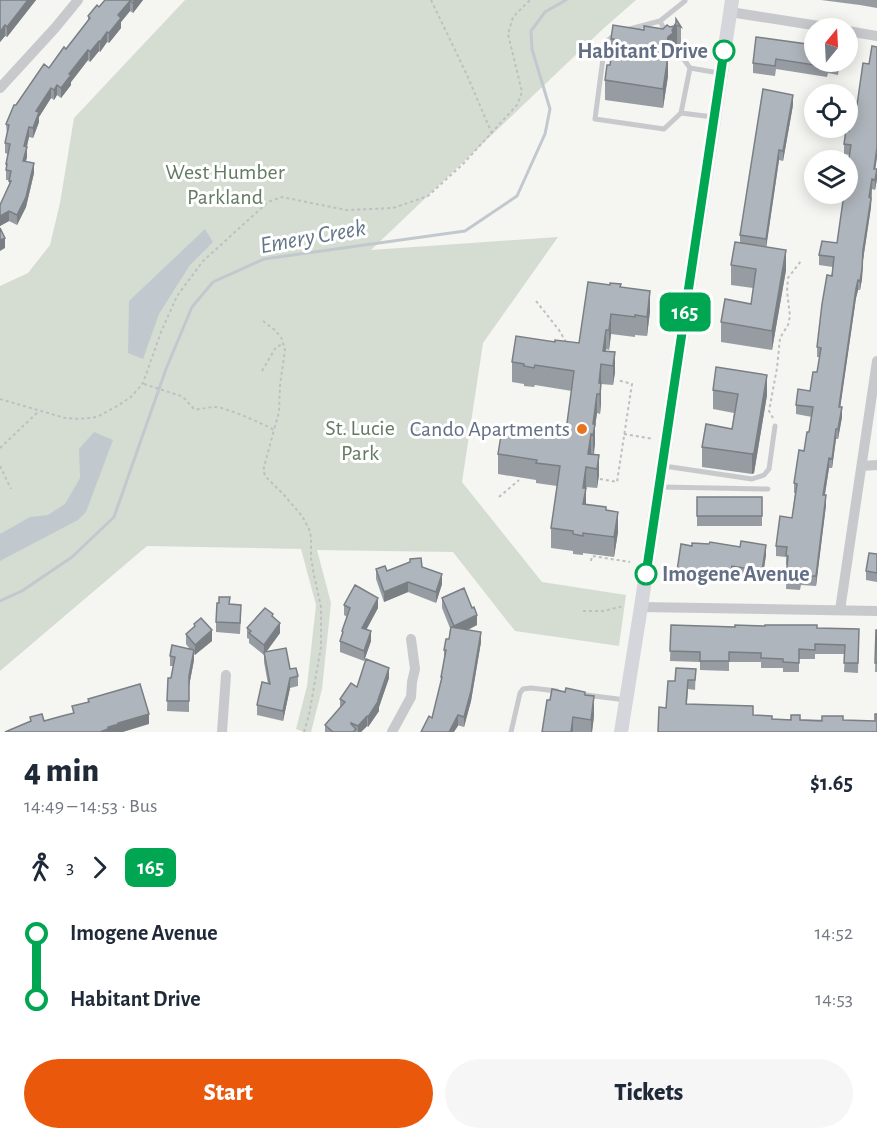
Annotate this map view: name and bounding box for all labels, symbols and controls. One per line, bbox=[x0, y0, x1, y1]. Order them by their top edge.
north arrow bbox=[804, 18, 858, 72]
map controls bbox=[804, 18, 858, 204]
place label: Habitant Drive bbox=[577, 40, 708, 62]
marker: Habitant Drive bbox=[713, 40, 735, 62]
button: locate bbox=[804, 84, 858, 138]
button: layers bbox=[804, 150, 858, 204]
park label: West Humber Parkland bbox=[165, 161, 285, 208]
water label: Emery Creek bbox=[258, 216, 368, 258]
line badge: 165 bbox=[650, 292, 720, 332]
text: 165 bbox=[672, 302, 698, 323]
park label: St. Lucie Park bbox=[325, 417, 395, 464]
place label: Cando Apartments bbox=[410, 418, 570, 440]
marker: Cando Apartments bbox=[575, 422, 589, 436]
marker: Imogene Avenue bbox=[635, 563, 657, 585]
place label: Imogene Avenue bbox=[662, 563, 810, 585]
text: 4 min bbox=[24, 755, 99, 788]
text: $1.65 bbox=[810, 772, 853, 794]
text: 14:49 – 14:53 · Bus bbox=[24, 796, 157, 816]
icon: walk bbox=[24, 851, 57, 884]
icon: forward bbox=[83, 851, 116, 884]
text: 3 bbox=[66, 857, 74, 877]
text: 165 bbox=[137, 857, 164, 878]
text: Imogene Avenue bbox=[70, 922, 218, 944]
text: 14:52 bbox=[814, 923, 853, 943]
text: Habitant Drive bbox=[70, 988, 201, 1010]
text: 14:53 bbox=[815, 989, 853, 1009]
button: Start bbox=[24, 1059, 433, 1128]
button: Tickets bbox=[445, 1059, 853, 1128]

